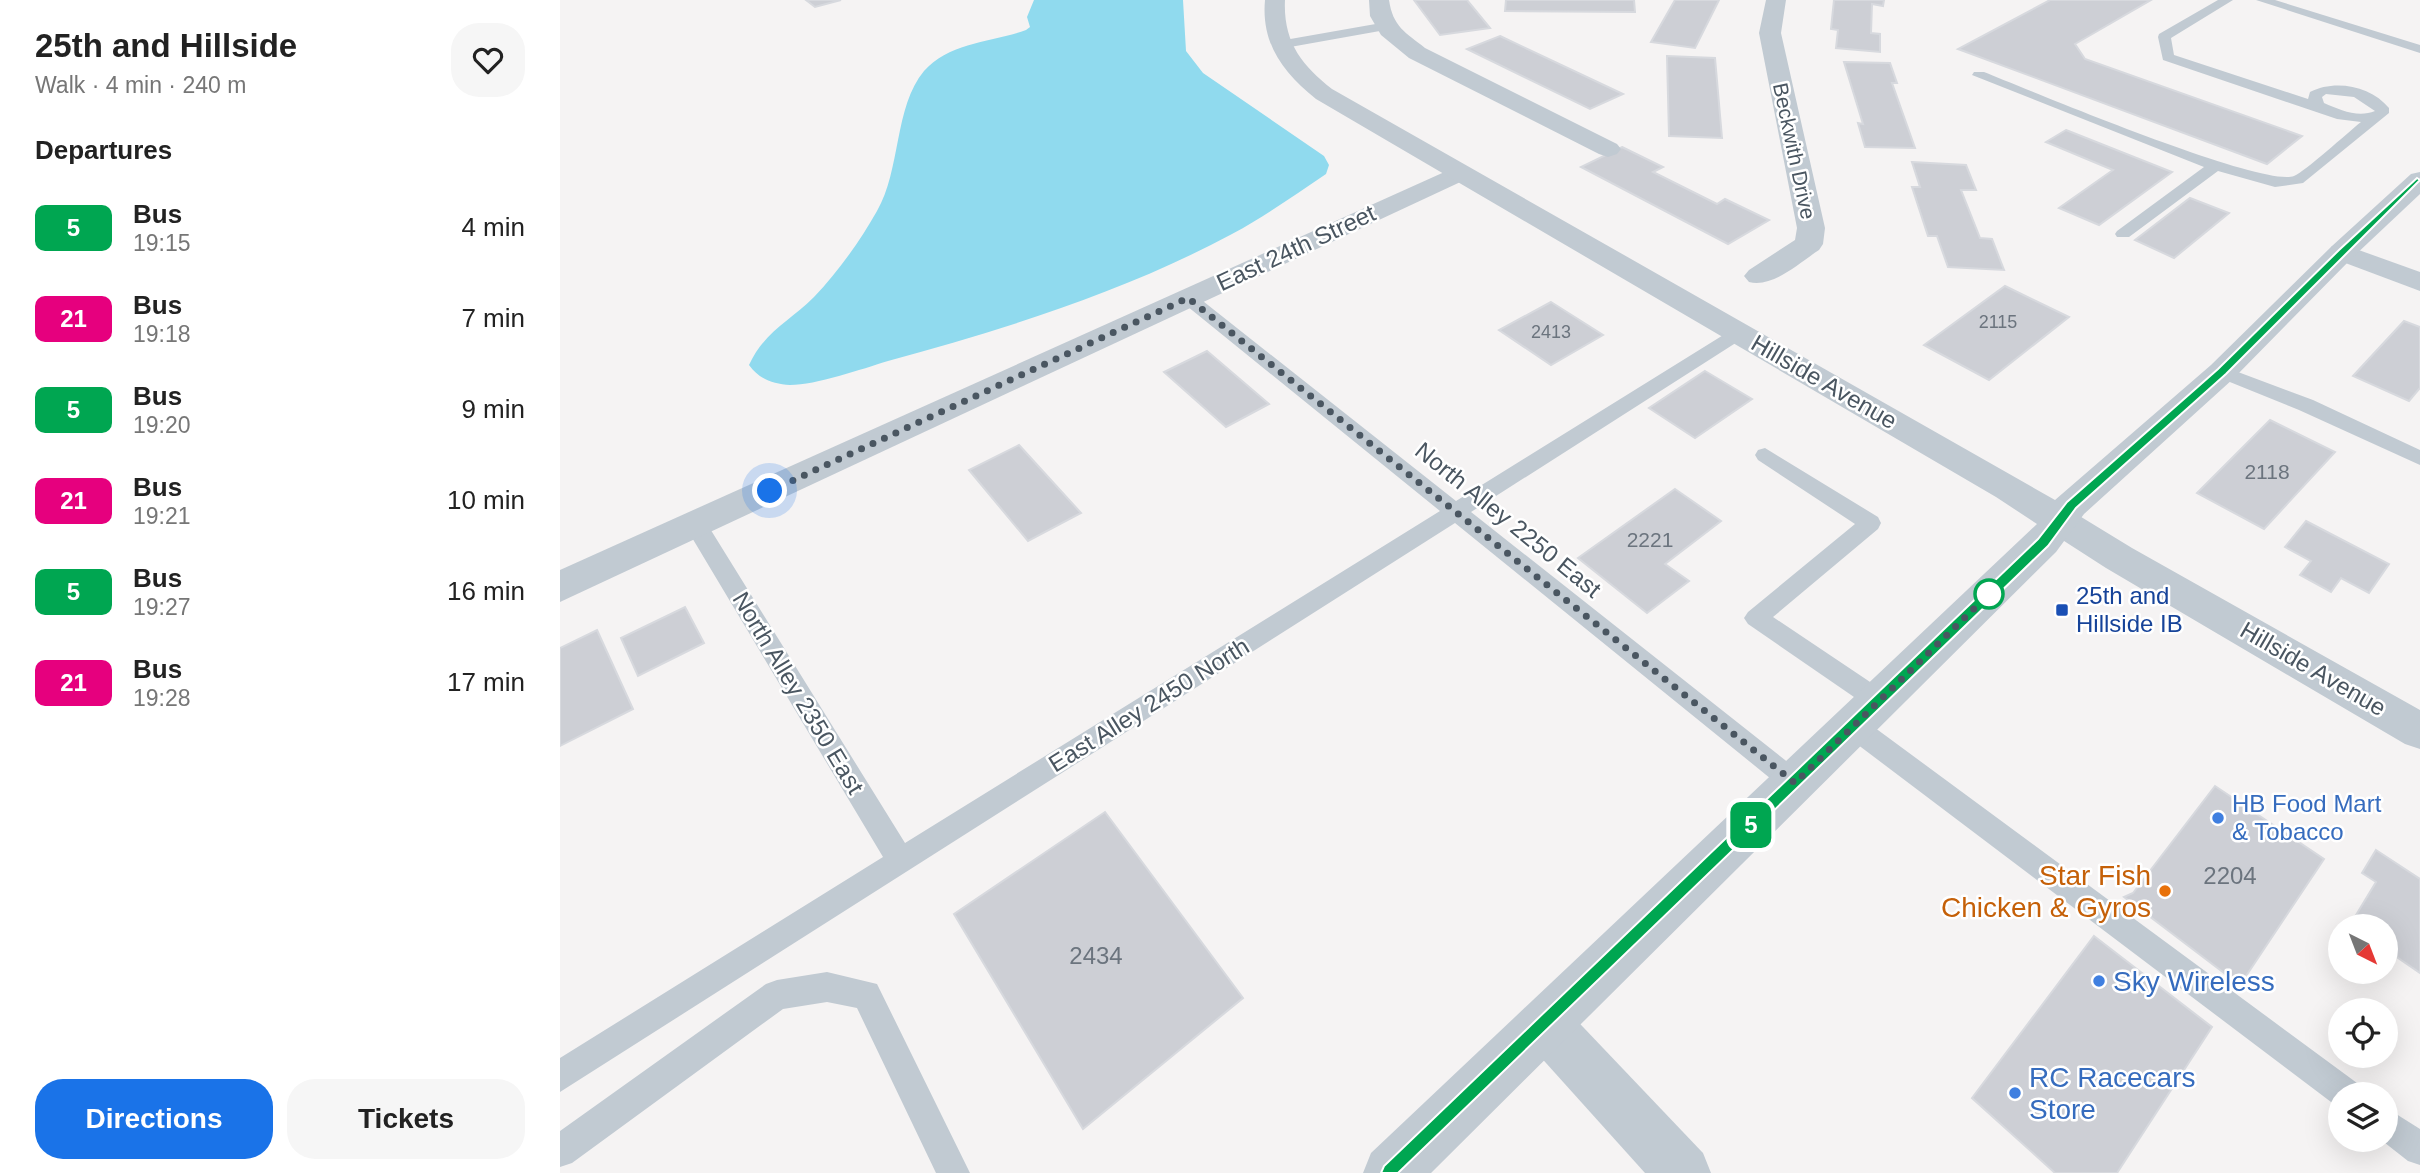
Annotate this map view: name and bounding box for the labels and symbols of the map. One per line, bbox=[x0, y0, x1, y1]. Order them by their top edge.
street label: Beckwith Drive bbox=[1769, 81, 1820, 221]
street label: East 24th Street bbox=[1212, 199, 1380, 296]
house number: 2115 bbox=[1979, 312, 2017, 332]
house number: 2413 bbox=[1531, 322, 1571, 342]
street label: Hillside Avenue bbox=[1747, 329, 1902, 434]
street label: North Alley 2250 East bbox=[1410, 436, 1607, 603]
house number: 2118 bbox=[2244, 460, 2290, 483]
your location bbox=[752, 473, 787, 508]
house number: 2221 bbox=[1627, 528, 1673, 551]
unlabelled marker bbox=[1974, 579, 2004, 609]
place label: 25th and Hillside IB bbox=[2076, 582, 2183, 637]
street label: North Alley 2350 East bbox=[727, 587, 870, 799]
marker: 25th and Hillside IB bbox=[2054, 602, 2070, 618]
street label: Hillside Avenue bbox=[2236, 616, 2391, 721]
street label: East Alley 2450 North bbox=[1044, 632, 1254, 777]
place label: HB Food Mart & Tobacco bbox=[2232, 790, 2382, 845]
line badge: 5 bbox=[1728, 802, 1774, 848]
marker: HB Food Mart & Tobacco bbox=[2210, 810, 2226, 826]
place label: Star Fish Chicken & Gyros bbox=[1941, 860, 2151, 923]
house number: 2204 bbox=[2203, 862, 2257, 889]
marker: Star Fish Chicken & Gyros bbox=[2157, 883, 2173, 899]
north arrow bbox=[2328, 914, 2398, 984]
house number: 2434 bbox=[1069, 942, 1123, 969]
place label: Sky Wireless bbox=[2113, 966, 2275, 997]
marker: Sky Wireless bbox=[2091, 973, 2107, 989]
place label: RC Racecars Store bbox=[2029, 1062, 2195, 1125]
marker: RC Racecars Store bbox=[2007, 1085, 2023, 1101]

